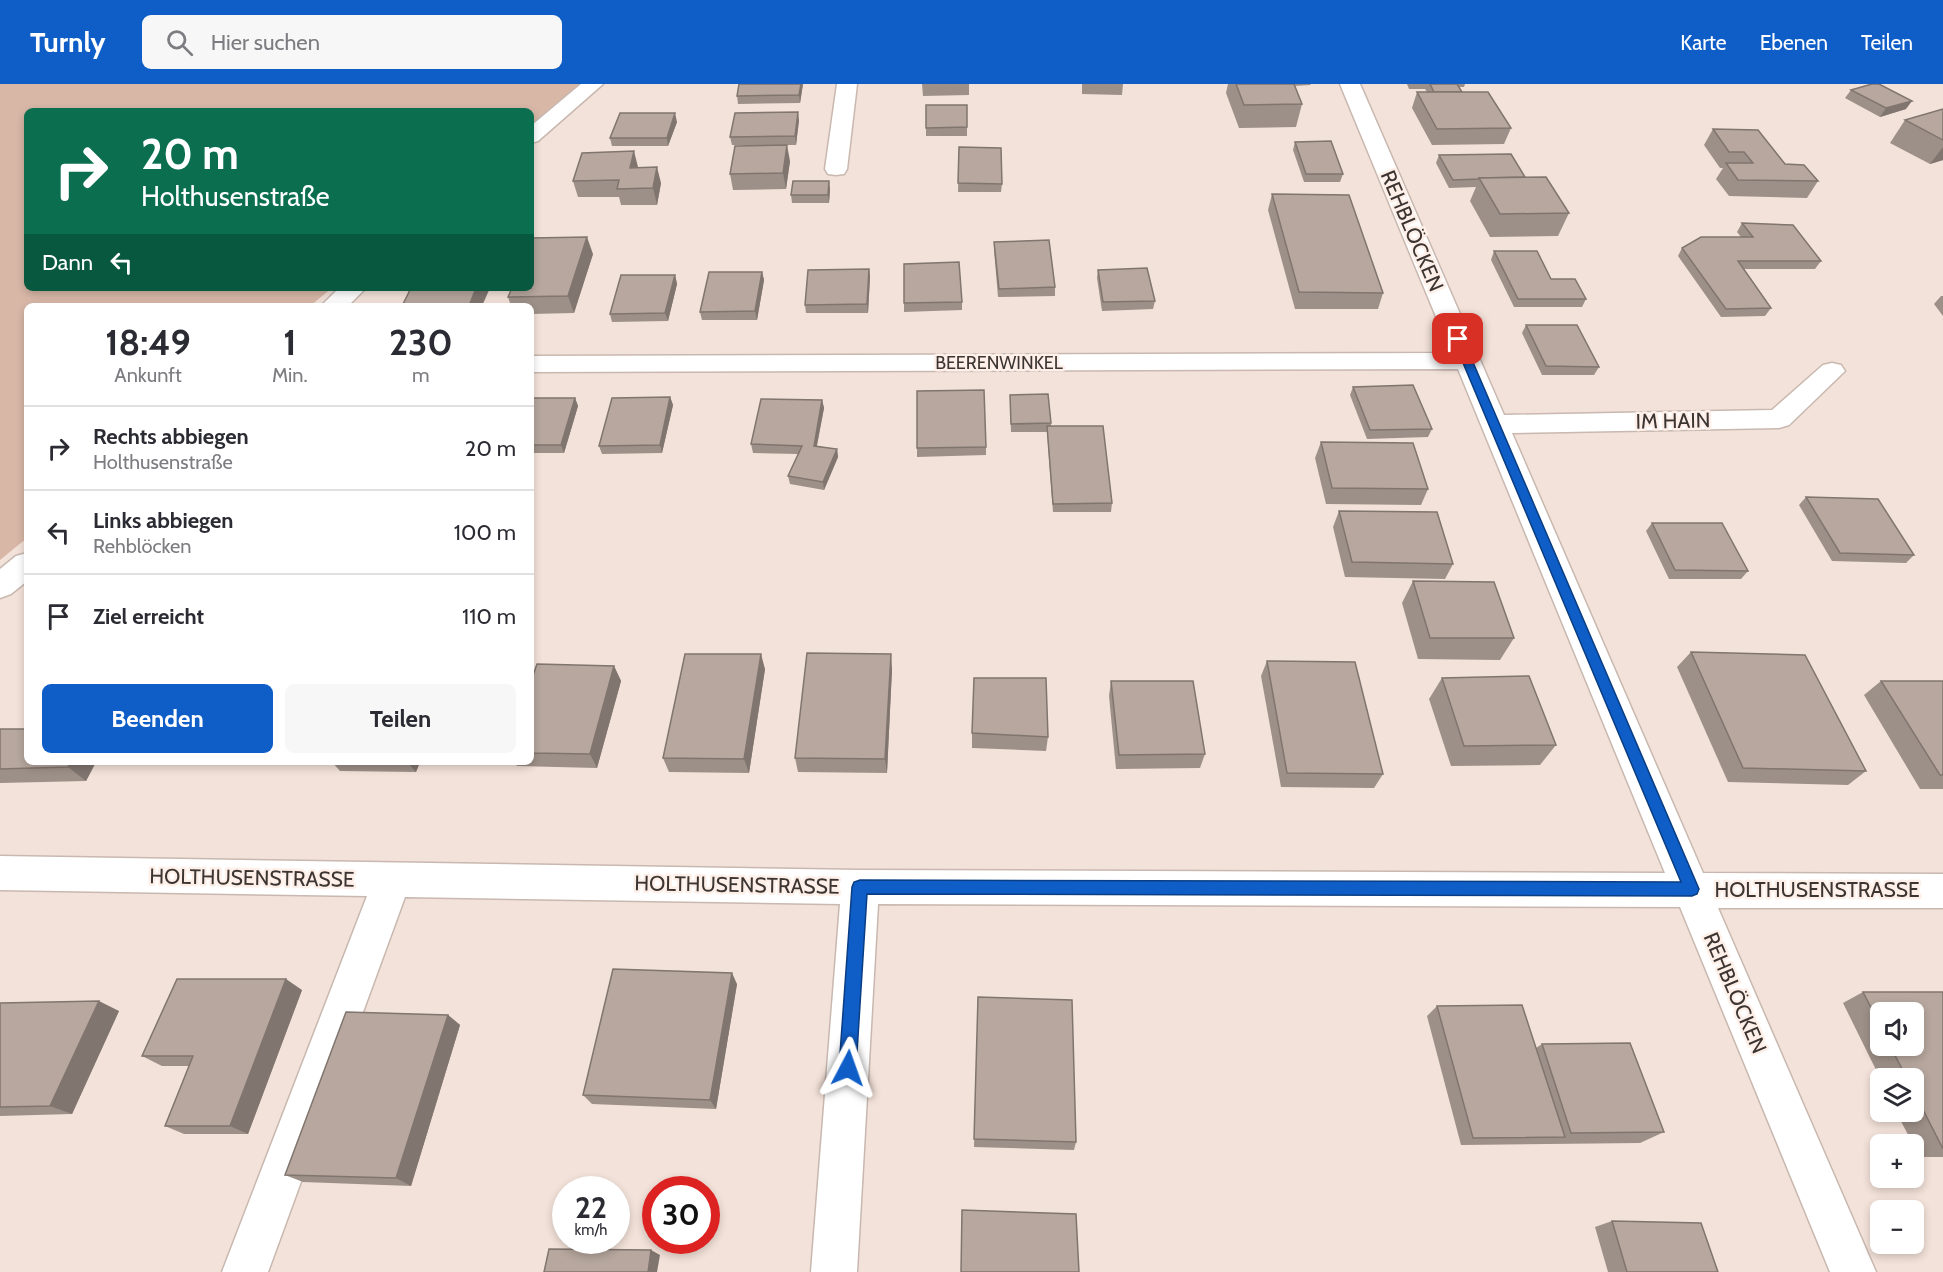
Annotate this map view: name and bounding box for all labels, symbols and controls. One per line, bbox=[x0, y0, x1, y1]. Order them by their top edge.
search box bbox=[142, 15, 562, 69]
text: Turnly bbox=[30, 25, 106, 59]
icon: search bbox=[163, 26, 196, 59]
text: Hier suchen bbox=[211, 29, 320, 56]
text: Karte bbox=[1680, 30, 1727, 55]
text: Ebenen bbox=[1760, 30, 1828, 55]
text: Teilen bbox=[1861, 30, 1913, 55]
text: 20 m bbox=[141, 128, 239, 180]
icon: right bbox=[42, 132, 120, 210]
street label: REHBLÖCKEN bbox=[1376, 167, 1449, 295]
text: Holthusenstraße bbox=[141, 180, 330, 213]
icon: left bbox=[105, 246, 138, 279]
text: Dann bbox=[42, 249, 93, 276]
pin bbox=[1432, 313, 1483, 364]
text: 18:49 bbox=[105, 320, 191, 364]
text: 1 bbox=[283, 320, 297, 364]
text: 230 bbox=[389, 320, 453, 364]
icon: arrive bbox=[1441, 322, 1474, 355]
street label: BEERENWINKEL bbox=[935, 352, 1063, 374]
text: Ankunft bbox=[114, 363, 182, 387]
text: Min. bbox=[272, 363, 308, 387]
text: m bbox=[412, 363, 430, 387]
street label: IM HAIN bbox=[1635, 407, 1711, 434]
text: Rechts abbiegen bbox=[93, 423, 249, 450]
icon: right bbox=[42, 432, 75, 465]
text: 20 m bbox=[465, 435, 516, 462]
text: Holthusenstraße bbox=[93, 450, 233, 474]
text: Links abbiegen bbox=[93, 507, 233, 534]
icon: left bbox=[42, 516, 75, 549]
text: 100 m bbox=[454, 519, 516, 546]
text: Rehblöcken bbox=[93, 534, 192, 558]
icon: arrive bbox=[42, 600, 75, 633]
text: Ziel erreicht bbox=[93, 603, 204, 630]
text: 110 m bbox=[462, 603, 516, 630]
button: Beenden bbox=[42, 684, 273, 753]
button: Teilen bbox=[285, 684, 516, 753]
street label: HOLTHUSENSTRASSE bbox=[149, 863, 355, 892]
street label: HOLTHUSENSTRASSE bbox=[634, 870, 840, 899]
street label: HOLTHUSENSTRASSE bbox=[1714, 877, 1920, 902]
street label: REHBLÖCKEN bbox=[1699, 929, 1772, 1057]
map controls bbox=[1870, 1002, 1924, 1254]
button: sound bbox=[1870, 1002, 1924, 1056]
position arrow bbox=[816, 1036, 880, 1100]
button: layers bbox=[1870, 1068, 1924, 1122]
button: + bbox=[1870, 1134, 1924, 1188]
speed limit sign: 30 bbox=[642, 1176, 720, 1254]
text: 22 bbox=[575, 1189, 607, 1226]
button: − bbox=[1870, 1200, 1924, 1254]
text: km/h bbox=[575, 1221, 607, 1239]

